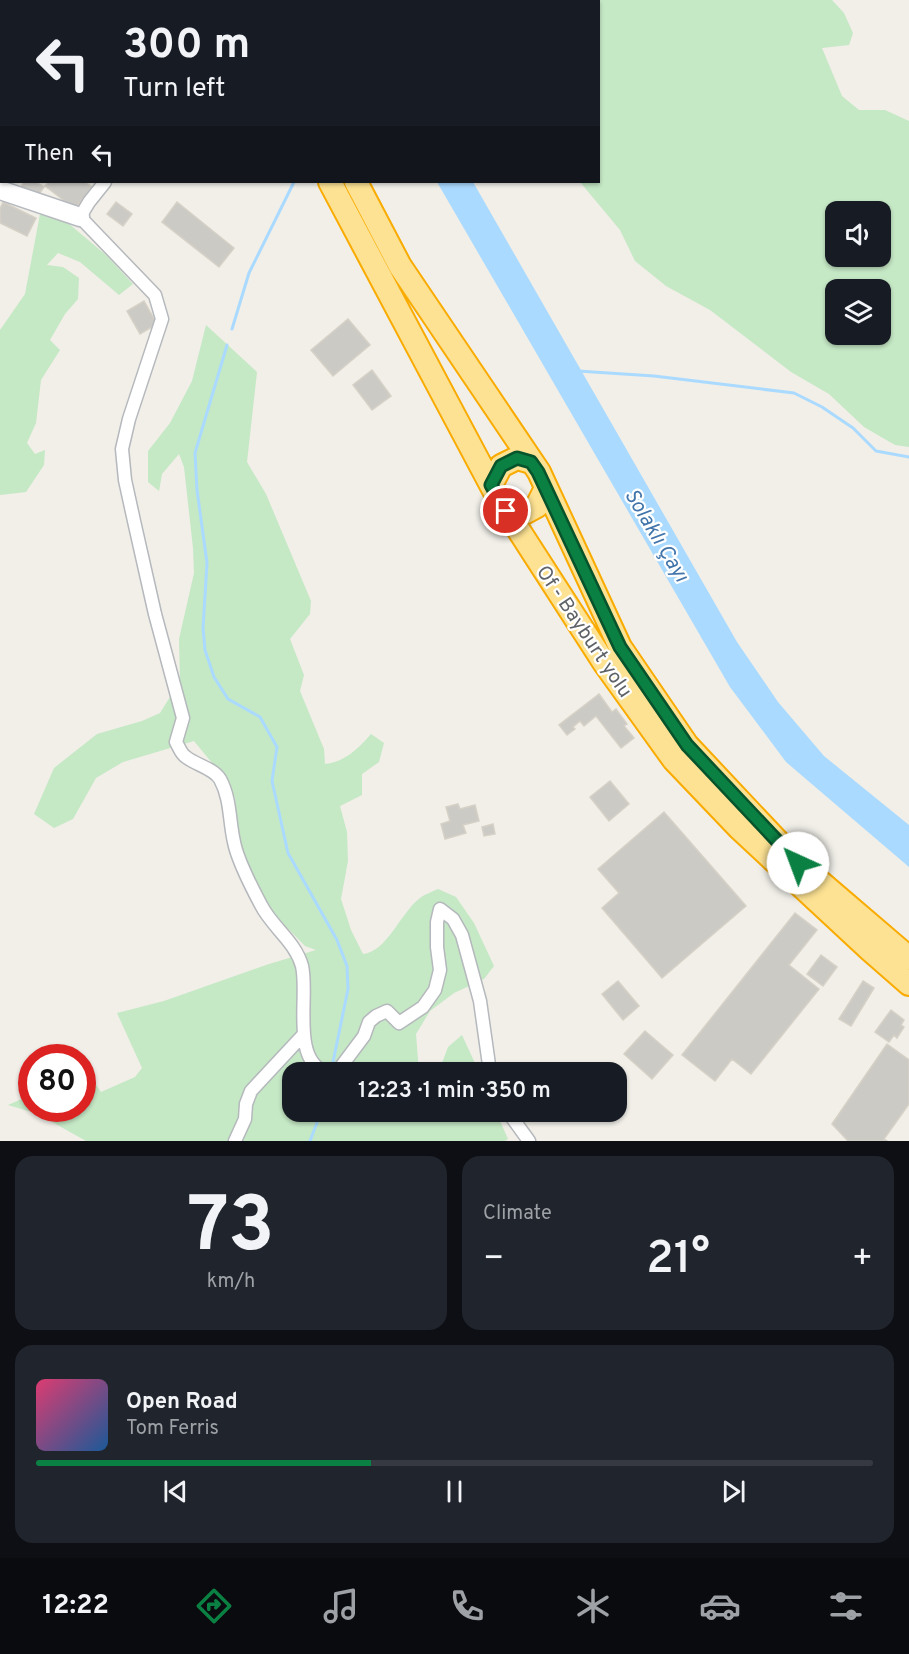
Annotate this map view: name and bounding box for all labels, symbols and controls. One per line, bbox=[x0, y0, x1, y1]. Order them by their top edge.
text: 300 m bbox=[123, 20, 250, 73]
icon: left bbox=[24, 24, 102, 102]
text: Turn left bbox=[123, 72, 225, 106]
icon: left bbox=[86, 138, 119, 171]
text: Then bbox=[24, 141, 74, 168]
map controls bbox=[825, 201, 891, 345]
button: sound bbox=[825, 201, 891, 267]
button: layers bbox=[825, 279, 891, 345]
water label: Solaklı Çayı bbox=[617, 484, 695, 588]
pin bbox=[480, 485, 531, 536]
icon: arrive bbox=[489, 494, 522, 527]
street label: Of - Bayburt yolu bbox=[529, 561, 637, 703]
position arrow bbox=[766, 831, 830, 895]
speed limit sign: 80 bbox=[18, 1044, 96, 1122]
text: 12:23 · 1 min · 350 m bbox=[358, 1078, 551, 1105]
text: 73 bbox=[187, 1180, 275, 1279]
text: Climate bbox=[483, 1201, 552, 1227]
text: 21° bbox=[646, 1232, 710, 1289]
text: − bbox=[483, 1239, 504, 1281]
text: + bbox=[852, 1239, 873, 1281]
text: km/h bbox=[207, 1269, 255, 1295]
text: Open Road bbox=[126, 1389, 238, 1416]
text: Tom Ferris bbox=[126, 1416, 219, 1442]
icon: previous bbox=[159, 1475, 192, 1508]
icon: pause bbox=[438, 1475, 471, 1508]
icon: next bbox=[717, 1475, 750, 1508]
icon: directions bbox=[193, 1585, 235, 1627]
icon: music bbox=[320, 1585, 362, 1627]
icon: phone bbox=[446, 1585, 488, 1627]
icon: climate bbox=[572, 1585, 614, 1627]
icon: car bbox=[699, 1585, 741, 1627]
icon: filters bbox=[825, 1585, 867, 1627]
text: 12:22 bbox=[42, 1589, 109, 1623]

